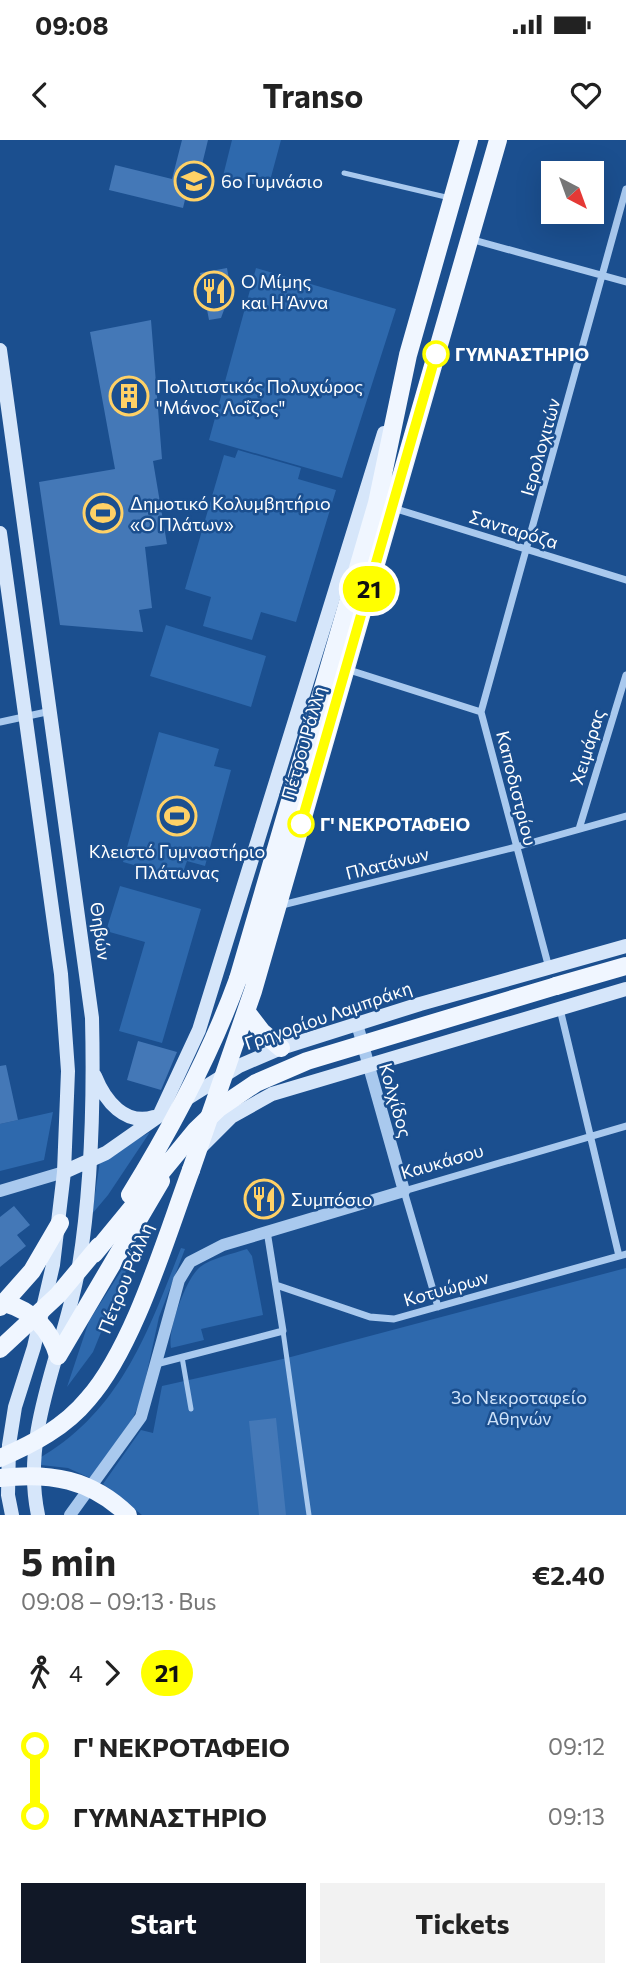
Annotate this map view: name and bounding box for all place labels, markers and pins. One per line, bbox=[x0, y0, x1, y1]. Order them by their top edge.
school or university icon: 6ο Γυμνάσιο bbox=[173, 160, 215, 202]
place label: 6ο Γυμνάσιο bbox=[221, 170, 323, 192]
restaurant icon: Ο Μίμης και Η Άννα bbox=[193, 270, 235, 312]
place label: Ο Μίμης και Η Άννα bbox=[241, 270, 328, 313]
marker: ΓΥΜΝΑΣΤΗΡΙΟ bbox=[423, 341, 449, 367]
place label: ΓΥΜΝΑΣΤΗΡΙΟ bbox=[455, 343, 589, 365]
building icon: Πολιτιστικός Πολυχώρος "Μάνος Λοΐζος" bbox=[108, 375, 150, 417]
place label: Πολιτιστικός Πολυχώρος "Μάνος Λοΐζος" bbox=[156, 375, 363, 418]
sports icon: Δημοτικό Κολυμβητήριο «Ο Πλάτων» bbox=[82, 492, 124, 534]
place label: Δημοτικό Κολυμβητήριο «Ο Πλάτων» bbox=[130, 492, 331, 535]
sports icon: Κλειστό Γυμναστήριο Πλάτωνας bbox=[156, 795, 198, 837]
marker: Γ' ΝΕΚΡΟΤΑΦΕΙΟ bbox=[288, 811, 314, 837]
place label: Γ' ΝΕΚΡΟΤΑΦΕΙΟ bbox=[320, 813, 470, 835]
place label: Κλειστό Γυμναστήριο Πλάτωνας bbox=[89, 840, 265, 883]
restaurant icon: Συμπόσιο bbox=[243, 1178, 285, 1220]
place label: Συμπόσιο bbox=[291, 1188, 372, 1210]

